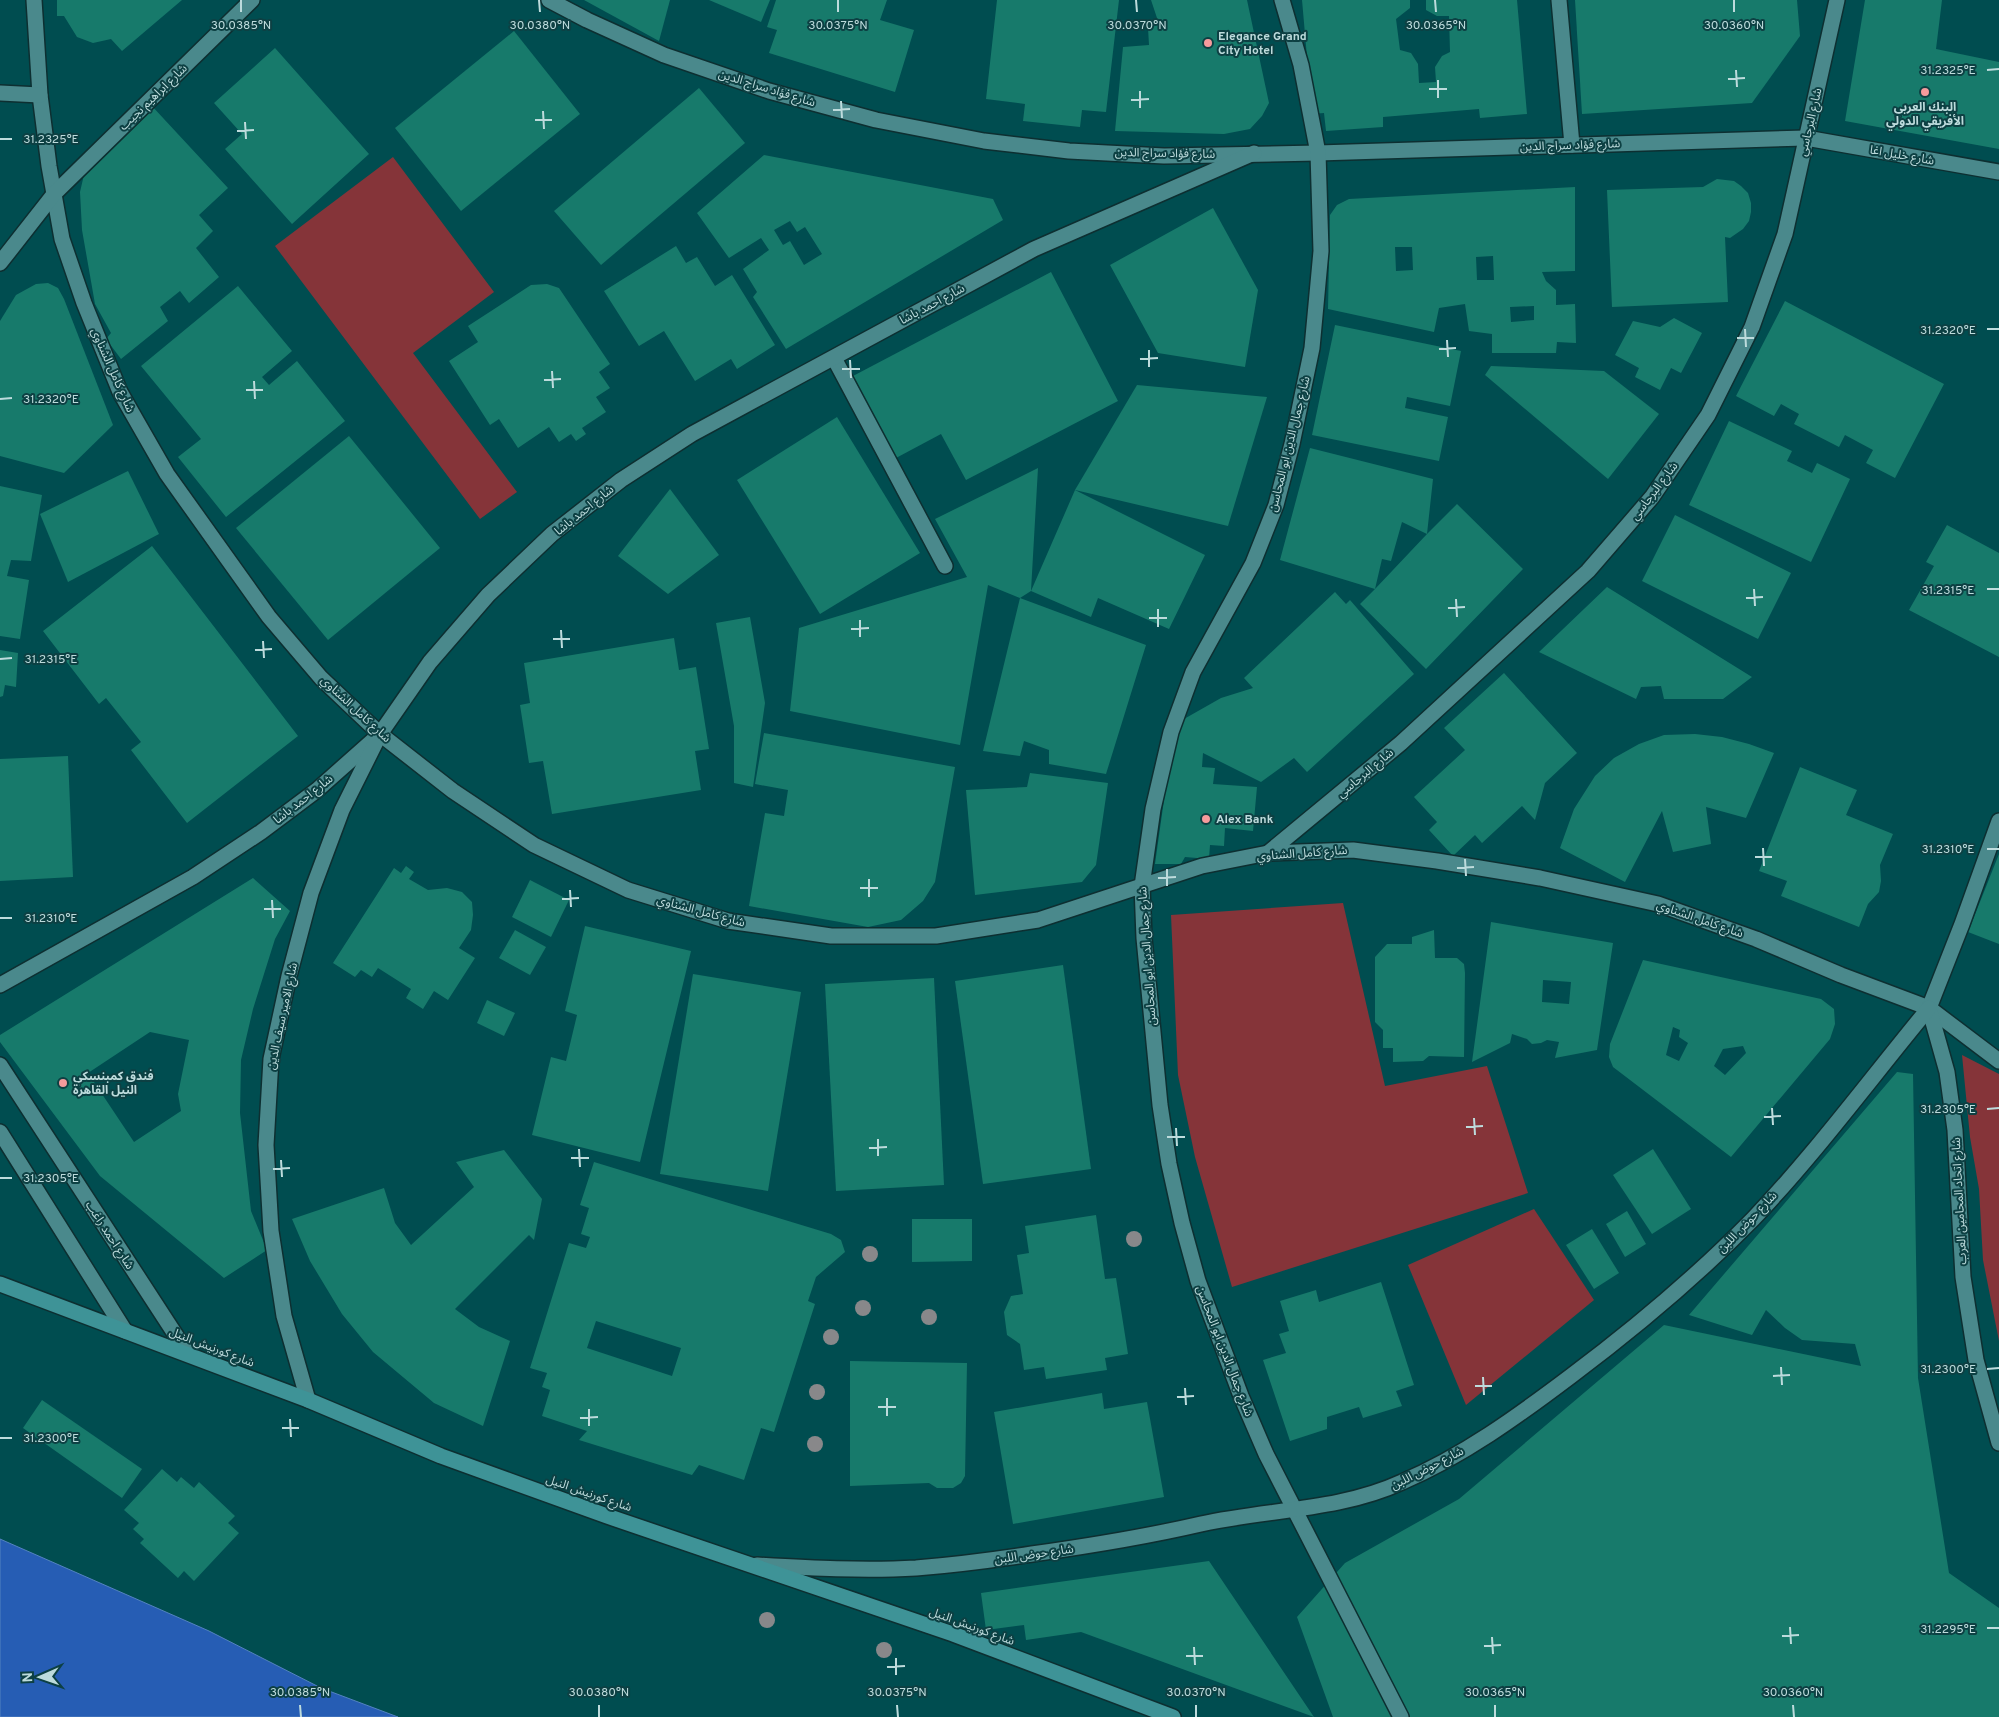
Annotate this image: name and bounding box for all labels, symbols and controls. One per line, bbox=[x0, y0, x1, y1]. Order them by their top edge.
text: 30.0385°N bbox=[211, 18, 271, 34]
text: 30.0380°N bbox=[510, 18, 570, 34]
text: 30.0375°N bbox=[808, 18, 868, 34]
text: 30.0370°N bbox=[1107, 18, 1167, 34]
text: 30.0365°N bbox=[1406, 18, 1466, 34]
text: 30.0360°N bbox=[1704, 18, 1764, 34]
place label: Elegance Grand City Hotel bbox=[1218, 29, 1307, 59]
marker: Elegance Grand City Hotel bbox=[1202, 37, 1214, 49]
street label: شارع ابراهيم نجيب bbox=[116, 61, 191, 134]
text: 31.2325°E bbox=[1920, 63, 1976, 79]
street label: شارع فؤاد سراج الدين bbox=[716, 67, 817, 111]
marker: البنك العربي الأفريقي الدولي bbox=[1919, 86, 1931, 98]
street label: شارع البرجاسي bbox=[1795, 87, 1827, 158]
place label: البنك العربي الأفريقي الدولي bbox=[1886, 100, 1964, 131]
text: 31.2325°E bbox=[23, 132, 79, 148]
street label: شارع فؤاد سراج الدين bbox=[1520, 136, 1621, 156]
street label: شارع خليل اغا bbox=[1868, 142, 1935, 170]
street label: شارع فؤاد سراج الدين bbox=[1115, 145, 1215, 163]
street label: شارع احمد باشا bbox=[897, 281, 968, 329]
text: 31.2320°E bbox=[1920, 323, 1976, 339]
street label: شارع كامل الشناوي bbox=[86, 326, 138, 415]
street label: شارع جمال الدين ابو المحاسن bbox=[1265, 375, 1315, 514]
text: 31.2320°E bbox=[23, 392, 79, 408]
street label: شارع البرجاسي bbox=[1628, 459, 1683, 525]
street label: شارع احمد باشا bbox=[552, 482, 618, 540]
text: 31.2315°E bbox=[1922, 583, 1974, 599]
text: 31.2315°E bbox=[25, 652, 77, 668]
street label: شارع كامل الشناوي bbox=[316, 673, 394, 747]
street label: شارع البرجاسي bbox=[1334, 745, 1398, 803]
street label: شارع احمد باشا bbox=[270, 771, 337, 828]
place label: Alex Bank bbox=[1216, 812, 1274, 828]
marker: Alex Bank bbox=[1200, 813, 1212, 825]
text: 31.2310°E bbox=[1921, 842, 1975, 858]
street label: شارع كامل الشناوي bbox=[1256, 843, 1348, 866]
street label: شارع جمال الدين ابو المحاسن bbox=[1135, 886, 1161, 1026]
street label: شارع كامل الشناوي bbox=[655, 892, 747, 932]
street label: شارع كامل الشناوي bbox=[1654, 898, 1745, 943]
text: 31.2310°E bbox=[24, 911, 78, 927]
street label: شارع الامير سيف الدين bbox=[264, 961, 302, 1071]
place label: فندق كمبنسكي النيل القاهرة bbox=[73, 1069, 154, 1099]
marker: فندق كمبنسكي النيل القاهرة bbox=[57, 1077, 69, 1089]
text: 31.2305°E bbox=[1920, 1102, 1976, 1118]
street label: شارع اتحاد المحامين العرب bbox=[1949, 1137, 1971, 1265]
text: 31.2305°E bbox=[23, 1171, 79, 1187]
street label: شارع حوض اللبن bbox=[1714, 1188, 1781, 1257]
street label: شارع احمد راغب bbox=[81, 1198, 137, 1273]
street label: شارع جمال الدين ابو المحاسن bbox=[1192, 1284, 1256, 1419]
street label: شارع كورنيش النيل bbox=[167, 1324, 256, 1372]
text: 31.2300°E bbox=[1920, 1362, 1976, 1378]
text: 31.2300°E bbox=[23, 1431, 79, 1447]
street label: شارع حوض اللبن bbox=[1388, 1444, 1467, 1494]
street label: شارع كورنيش النيل bbox=[544, 1472, 634, 1516]
street label: شارع حوض اللبن bbox=[993, 1542, 1075, 1568]
street label: شارع كورنيش النيل bbox=[927, 1604, 1017, 1650]
text: 31.2295°E bbox=[1920, 1622, 1976, 1638]
north arrow bbox=[15, 1652, 65, 1702]
text: N bbox=[20, 1672, 37, 1683]
text: 30.0385°N bbox=[270, 1685, 330, 1701]
text: 30.0380°N bbox=[569, 1685, 629, 1701]
text: 30.0375°N bbox=[867, 1685, 927, 1701]
text: 30.0370°N bbox=[1166, 1685, 1226, 1701]
text: 30.0365°N bbox=[1465, 1685, 1525, 1701]
text: 30.0360°N bbox=[1763, 1685, 1823, 1701]

